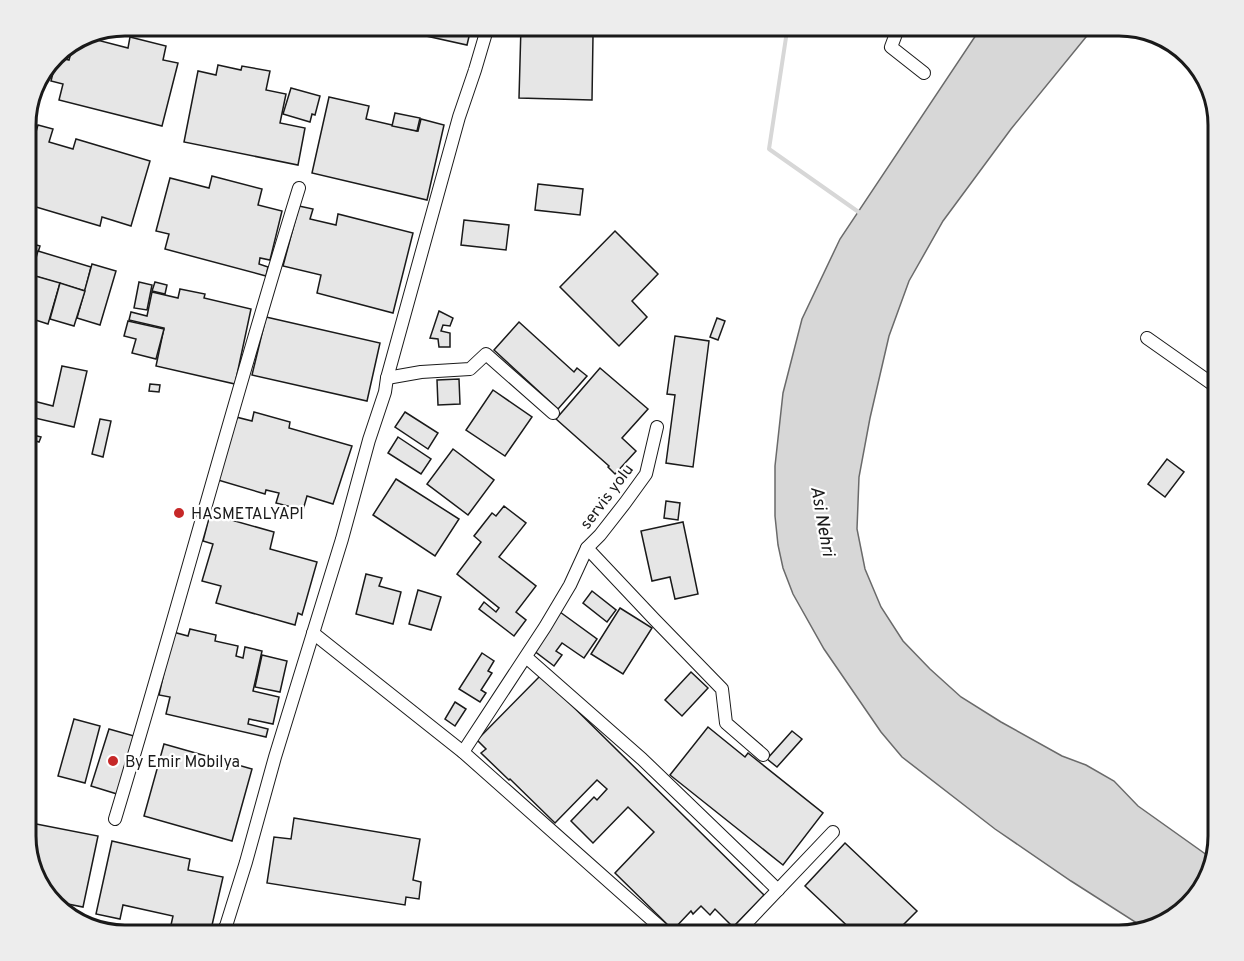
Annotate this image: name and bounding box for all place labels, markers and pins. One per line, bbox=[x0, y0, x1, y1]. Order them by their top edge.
place label: HASMETALYAPI bbox=[191, 505, 304, 525]
marker: HASMETALYAPI bbox=[172, 506, 186, 520]
place label: By Emir Mobilya bbox=[125, 753, 240, 773]
marker: By Emir Mobilya bbox=[106, 754, 120, 768]

